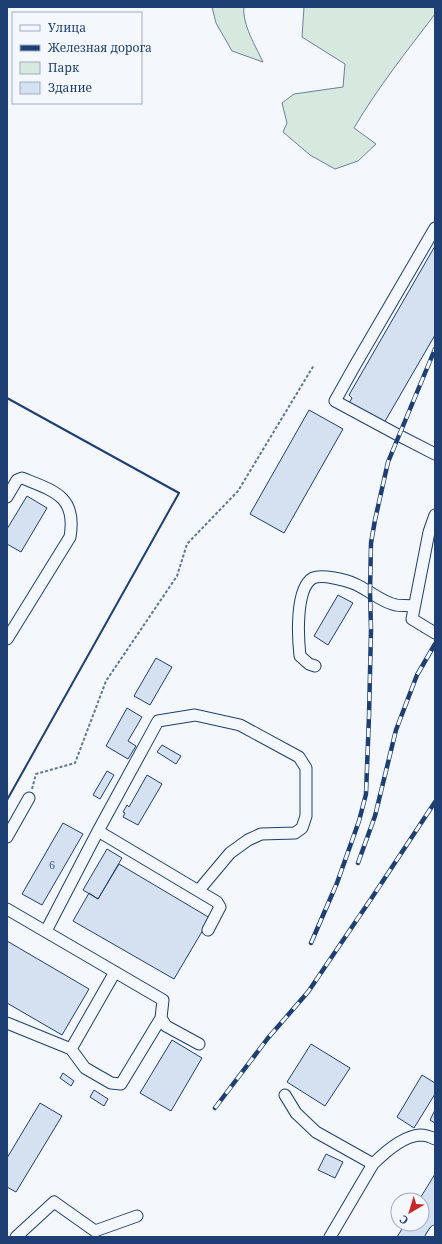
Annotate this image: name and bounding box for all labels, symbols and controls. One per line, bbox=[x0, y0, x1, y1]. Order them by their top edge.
legend bbox=[12, 12, 142, 104]
text: Улица bbox=[48, 19, 86, 36]
text: Железная дорога bbox=[47, 39, 152, 56]
text: Парк bbox=[48, 59, 80, 76]
text: Здание bbox=[48, 79, 92, 96]
house number: 6 bbox=[49, 857, 55, 872]
north arrow bbox=[390, 1192, 430, 1232]
text: С bbox=[396, 1212, 411, 1228]

